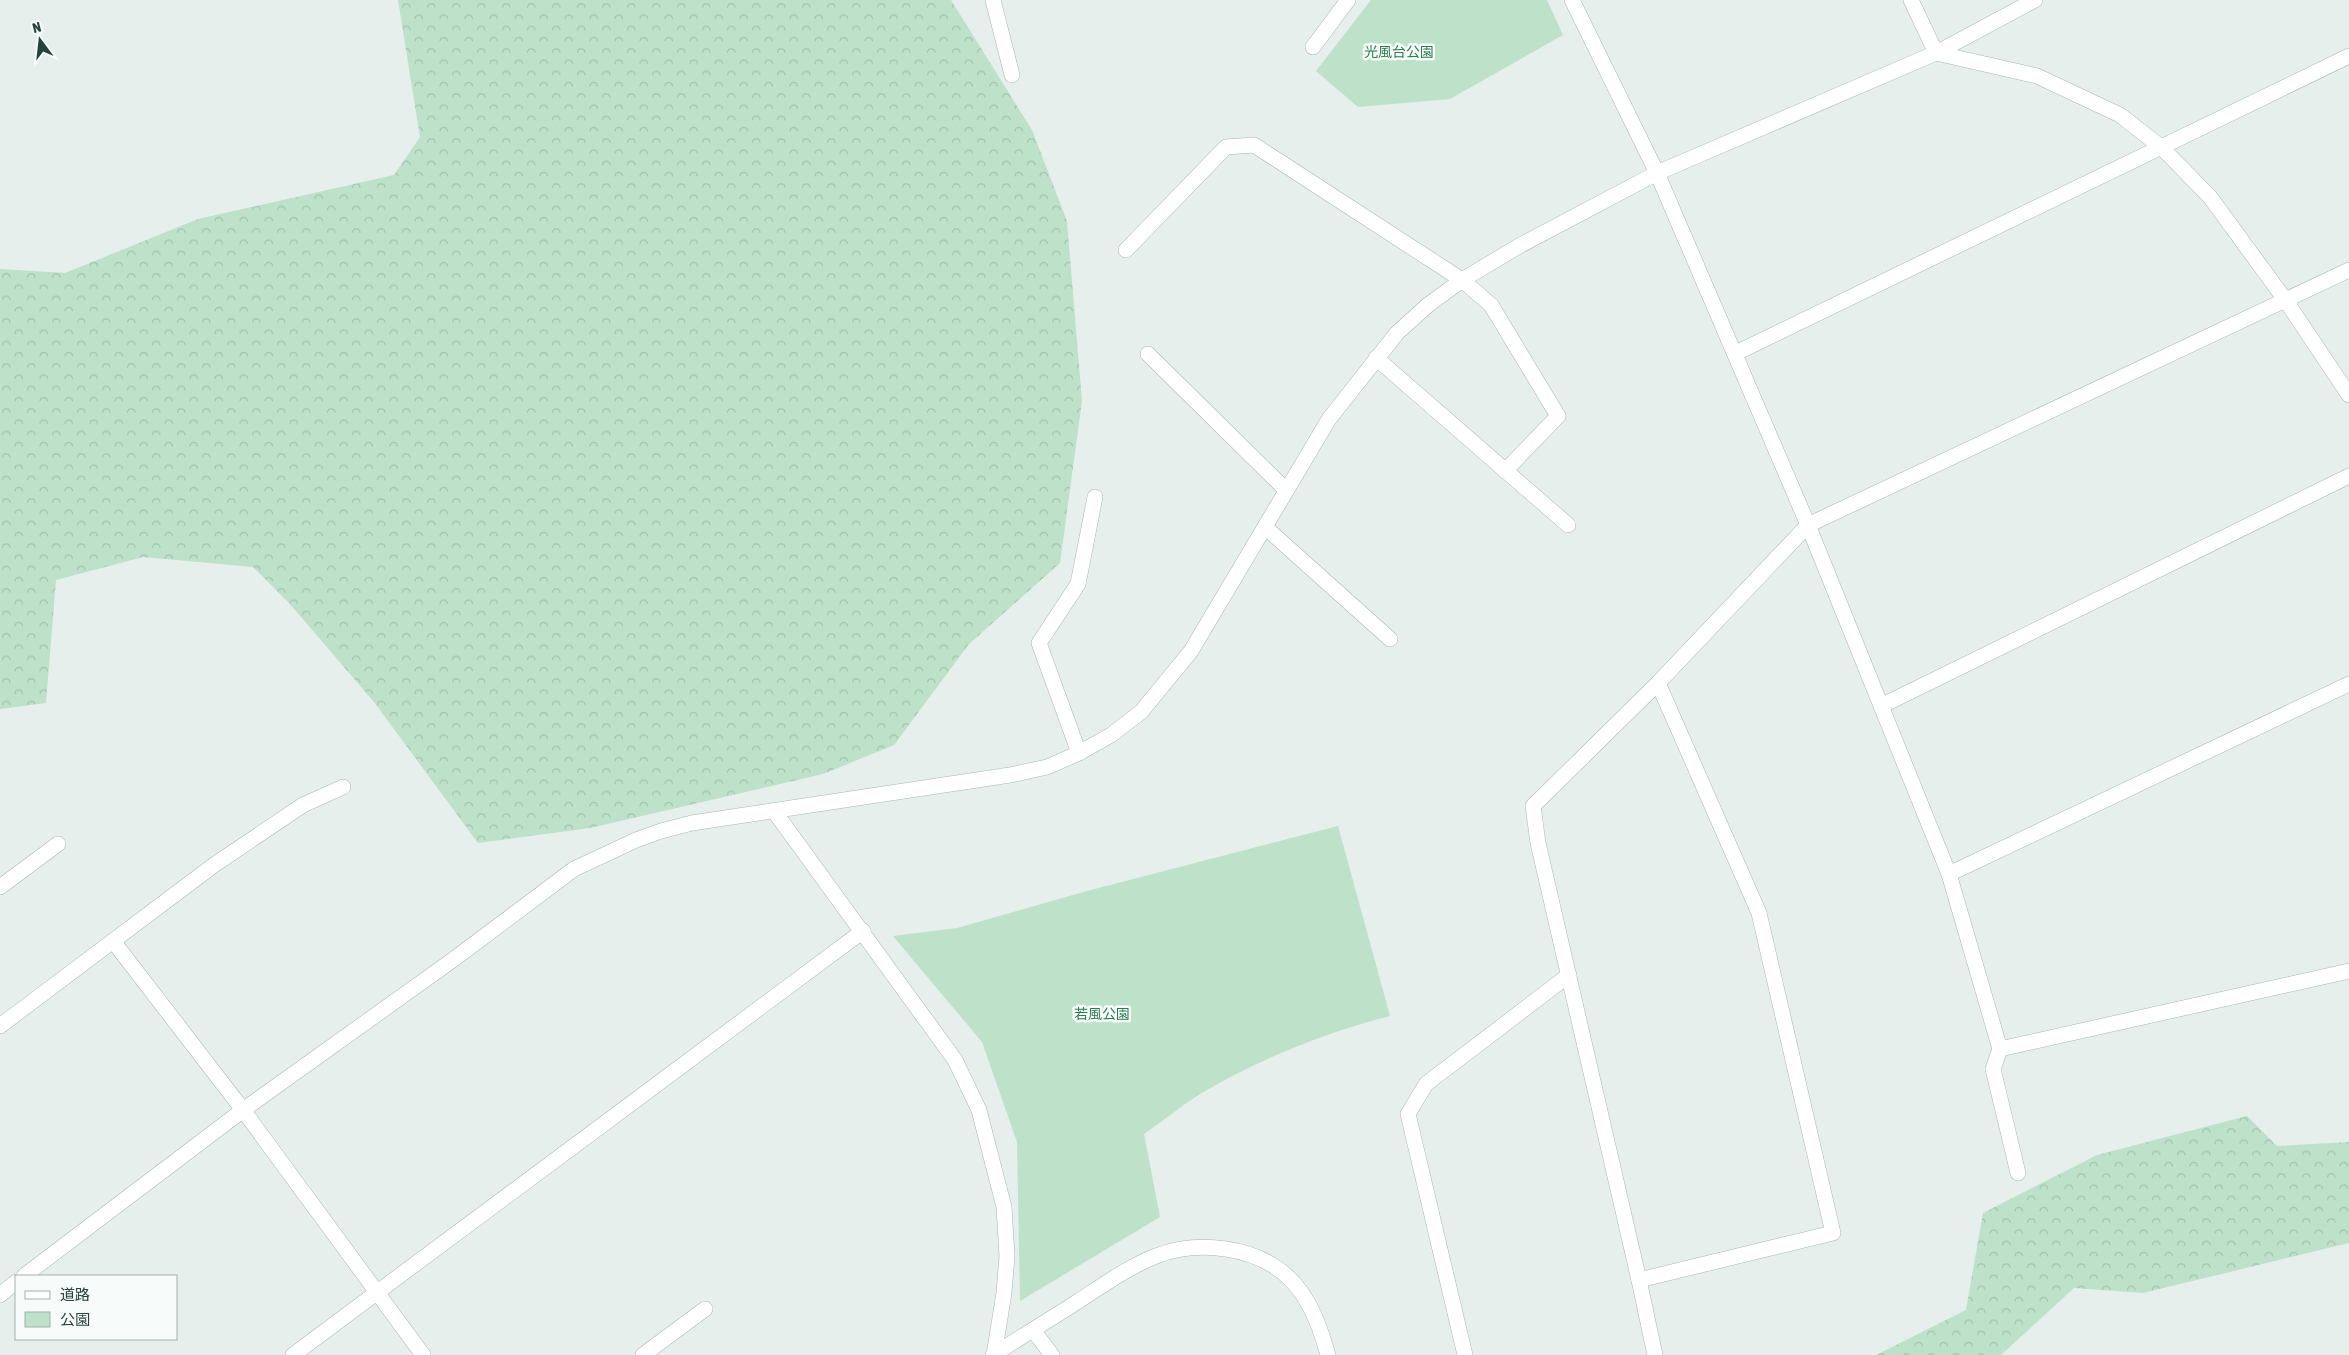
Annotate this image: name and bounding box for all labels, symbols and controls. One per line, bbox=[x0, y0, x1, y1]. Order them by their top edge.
north arrow bbox=[15, 15, 65, 65]
text: N bbox=[31, 19, 43, 36]
park label: 光風台公園 bbox=[1364, 44, 1434, 60]
park label: 若風公園 bbox=[1074, 1006, 1130, 1022]
legend bbox=[15, 1275, 178, 1340]
text: 道路 bbox=[60, 1286, 90, 1303]
text: 公園 bbox=[60, 1311, 90, 1328]

